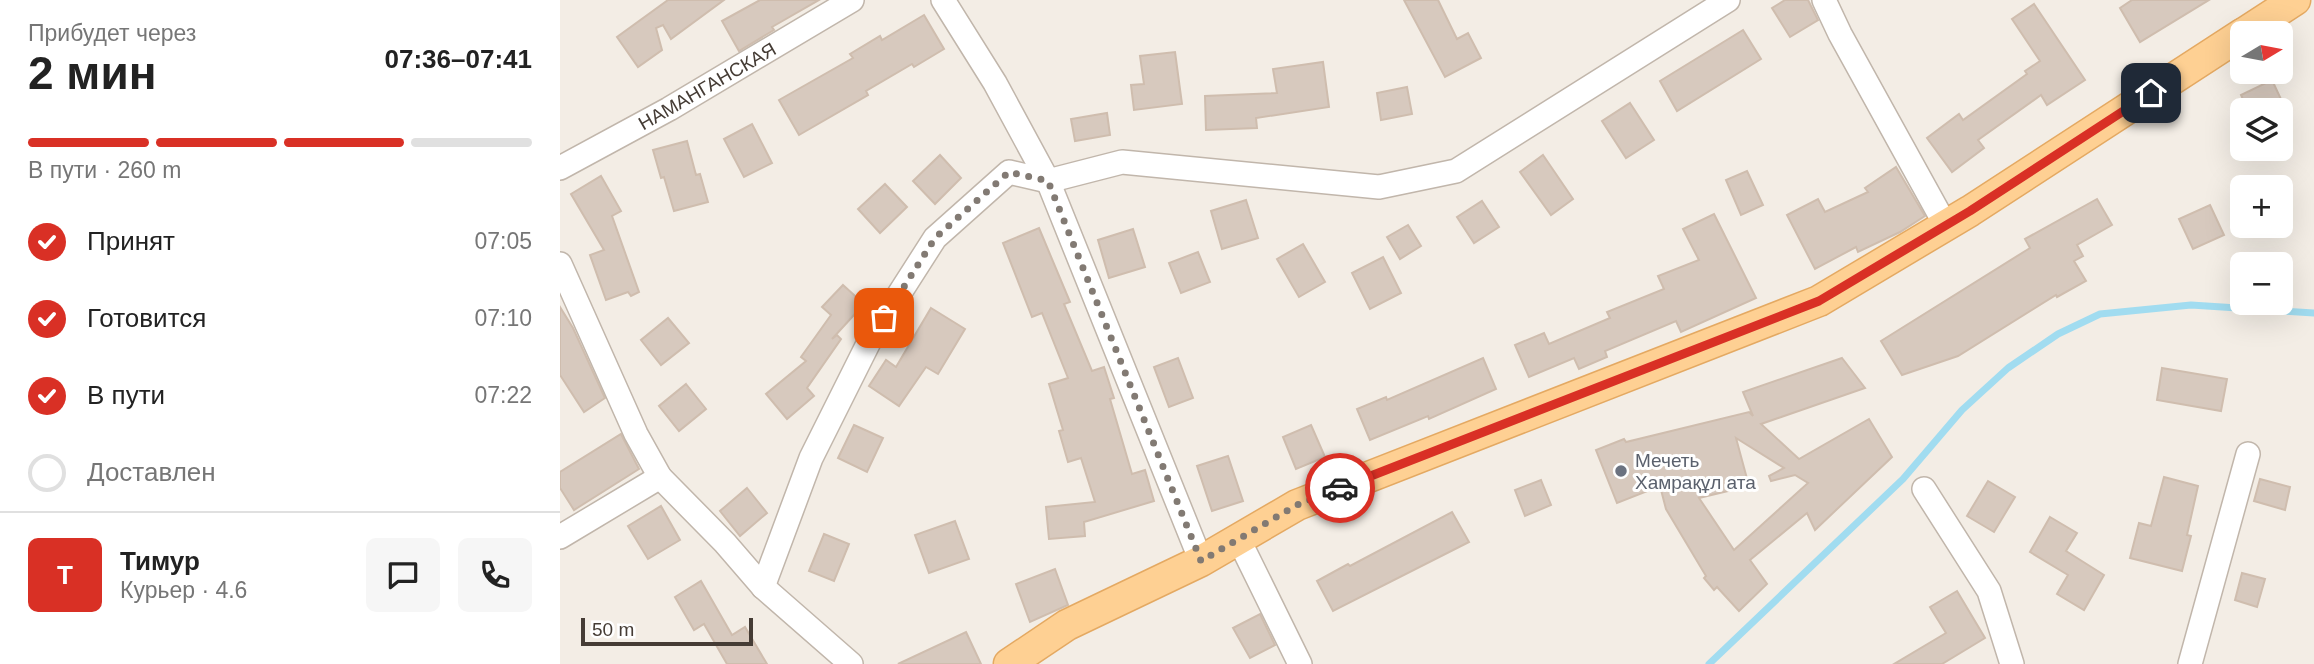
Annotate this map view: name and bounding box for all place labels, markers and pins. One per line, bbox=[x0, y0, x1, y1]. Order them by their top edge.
pin bbox=[2121, 63, 2181, 123]
pin bbox=[854, 288, 914, 348]
place label: Мечеть Хамрақұл ата bbox=[1635, 450, 1756, 493]
marker: Мечеть Хамрақұл ата bbox=[1613, 463, 1629, 479]

